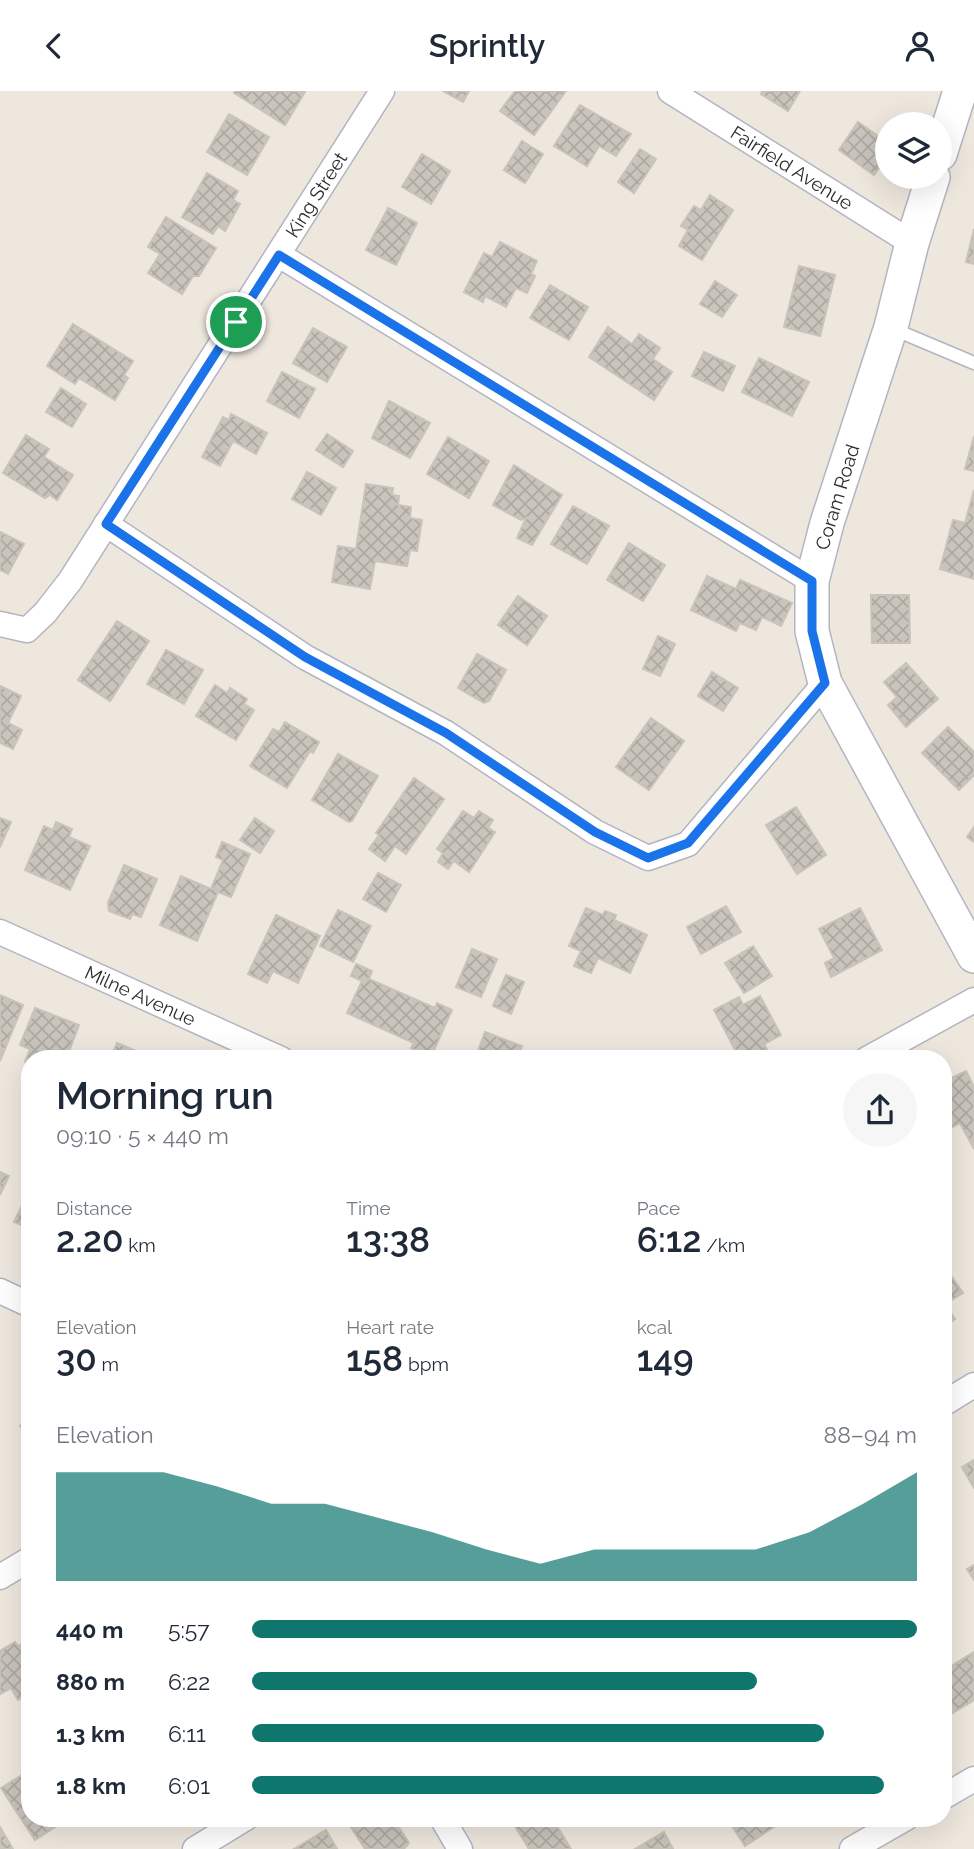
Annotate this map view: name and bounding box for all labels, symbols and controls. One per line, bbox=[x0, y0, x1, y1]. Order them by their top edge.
icon: back bbox=[35, 27, 73, 65]
text: Sprintly bbox=[429, 27, 545, 64]
icon: person bbox=[901, 27, 939, 65]
map controls bbox=[875, 112, 952, 189]
button: layers bbox=[875, 112, 952, 189]
street label: Fairfield Avenue bbox=[727, 121, 857, 214]
street label: King Street bbox=[281, 147, 352, 241]
pin bbox=[206, 292, 266, 352]
icon: arrive bbox=[217, 303, 255, 341]
street label: Coram Road bbox=[811, 442, 863, 552]
street label: Milne Avenue bbox=[81, 961, 199, 1030]
text: Morning run bbox=[56, 1073, 274, 1118]
button: share bbox=[843, 1073, 917, 1147]
text: 09:10 · 5 × 440 m bbox=[56, 1122, 229, 1149]
text: Distance bbox=[56, 1197, 132, 1219]
text: Time bbox=[346, 1197, 391, 1219]
text: Pace bbox=[637, 1197, 680, 1219]
text: 2.20 bbox=[56, 1219, 123, 1260]
text: 13:38 bbox=[346, 1219, 430, 1260]
text: 6:12 bbox=[637, 1219, 701, 1260]
text: km bbox=[123, 1234, 156, 1256]
text: /km bbox=[701, 1234, 745, 1256]
text: Elevation bbox=[56, 1316, 137, 1338]
text: Heart rate bbox=[346, 1316, 434, 1338]
text: kcal bbox=[637, 1316, 672, 1338]
text: 30 bbox=[56, 1338, 97, 1379]
text: 158 bbox=[346, 1338, 403, 1379]
text: 149 bbox=[637, 1338, 694, 1379]
text: m bbox=[97, 1353, 119, 1375]
text: bpm bbox=[403, 1353, 449, 1375]
text: Elevation bbox=[56, 1421, 154, 1448]
text: 88–94 m bbox=[824, 1421, 917, 1448]
text: 440 m bbox=[56, 1616, 123, 1643]
text: 5:57 bbox=[168, 1616, 210, 1643]
text: 880 m bbox=[56, 1668, 125, 1695]
text: 6:22 bbox=[168, 1668, 210, 1695]
text: 1.3 km bbox=[56, 1720, 125, 1747]
text: 6:11 bbox=[168, 1720, 206, 1747]
text: 1.8 km bbox=[56, 1772, 126, 1799]
text: 6:01 bbox=[168, 1772, 210, 1799]

